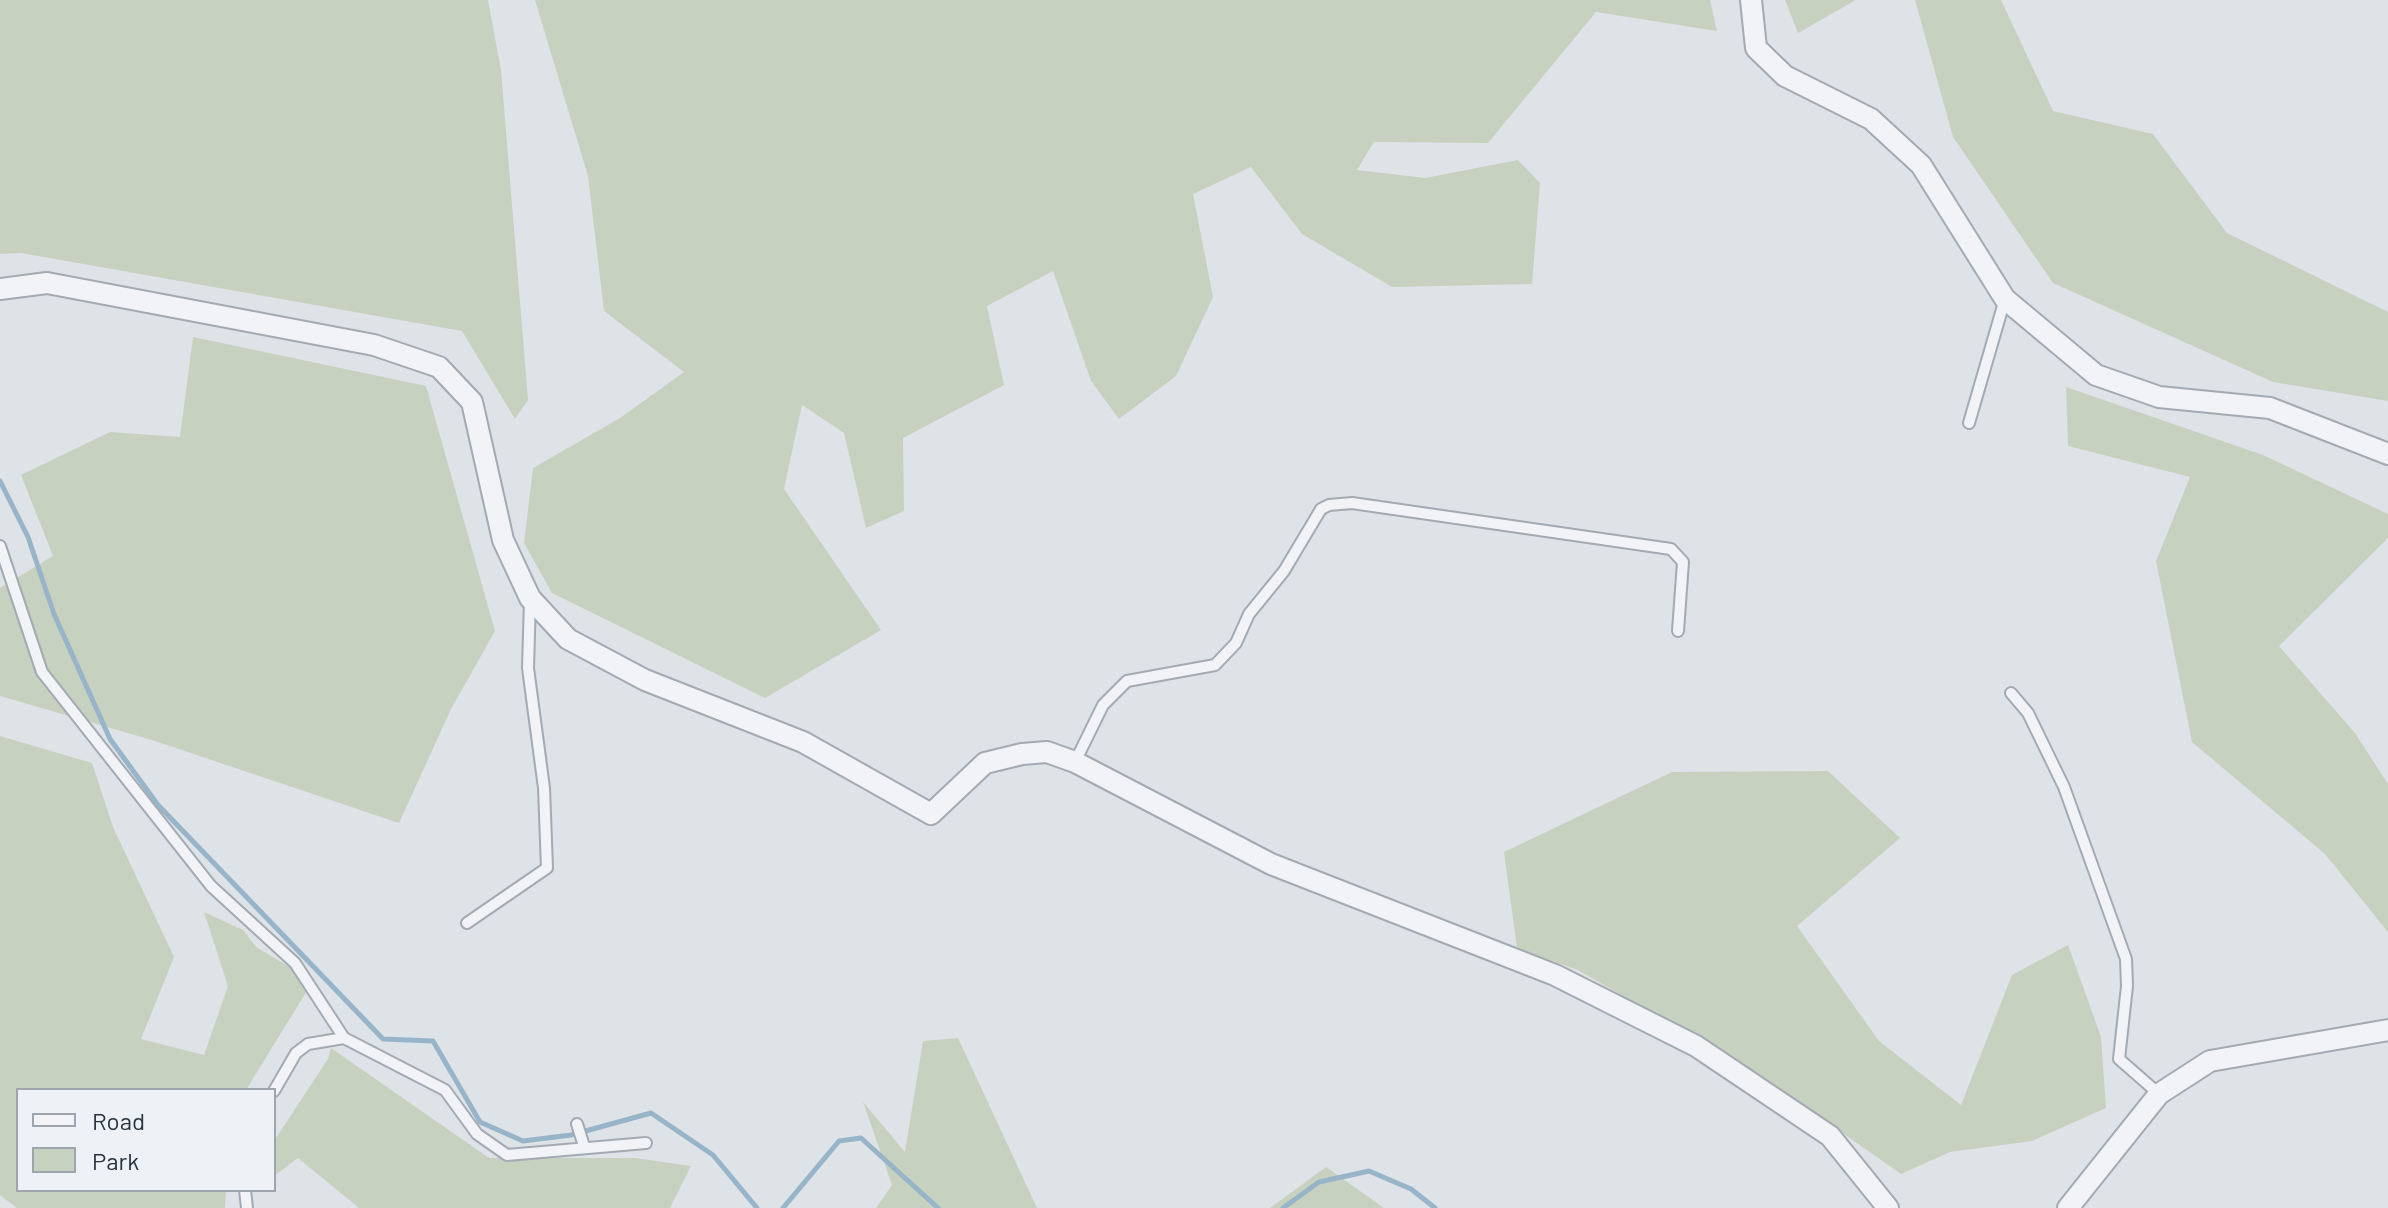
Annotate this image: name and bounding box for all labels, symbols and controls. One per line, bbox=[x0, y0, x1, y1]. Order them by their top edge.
legend bbox=[16, 1088, 276, 1192]
text: Road bbox=[92, 1106, 145, 1135]
text: Park bbox=[92, 1146, 139, 1175]

